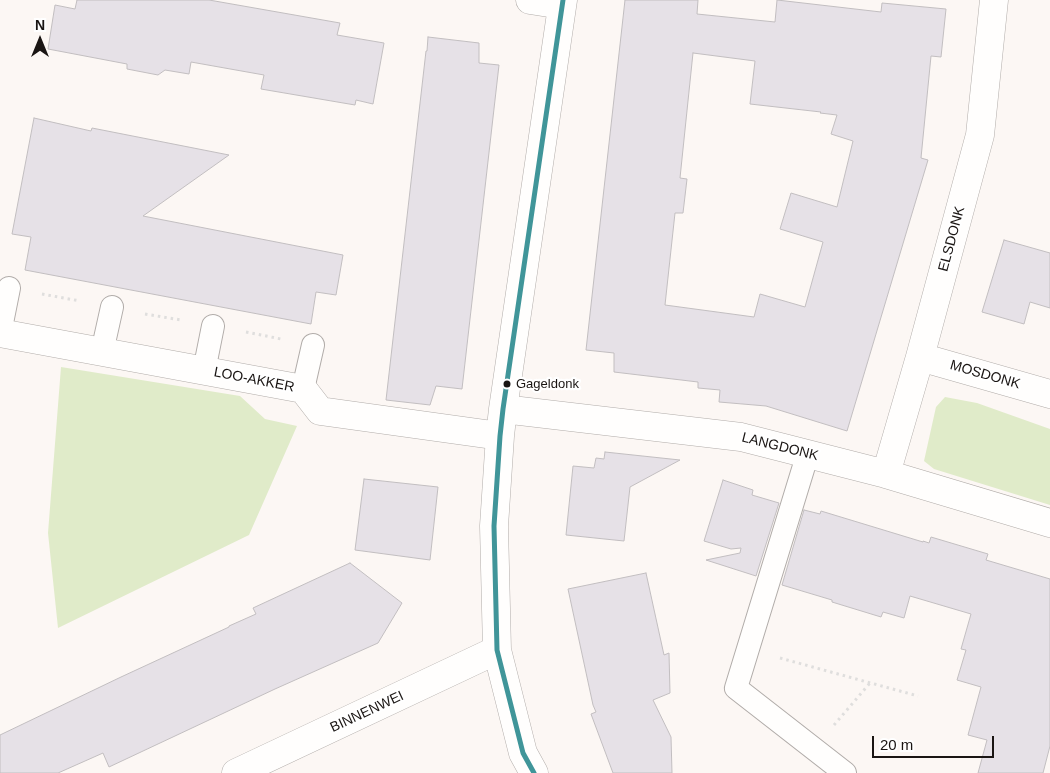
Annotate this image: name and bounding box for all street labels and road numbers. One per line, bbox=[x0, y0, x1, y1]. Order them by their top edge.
street label: ELSDONK bbox=[935, 205, 969, 273]
street label: MOSDONK bbox=[948, 357, 1022, 393]
street label: LOO-AKKER bbox=[212, 364, 296, 396]
street label: LANGDONK bbox=[740, 429, 820, 465]
street label: BINNENWEI bbox=[327, 688, 407, 736]

